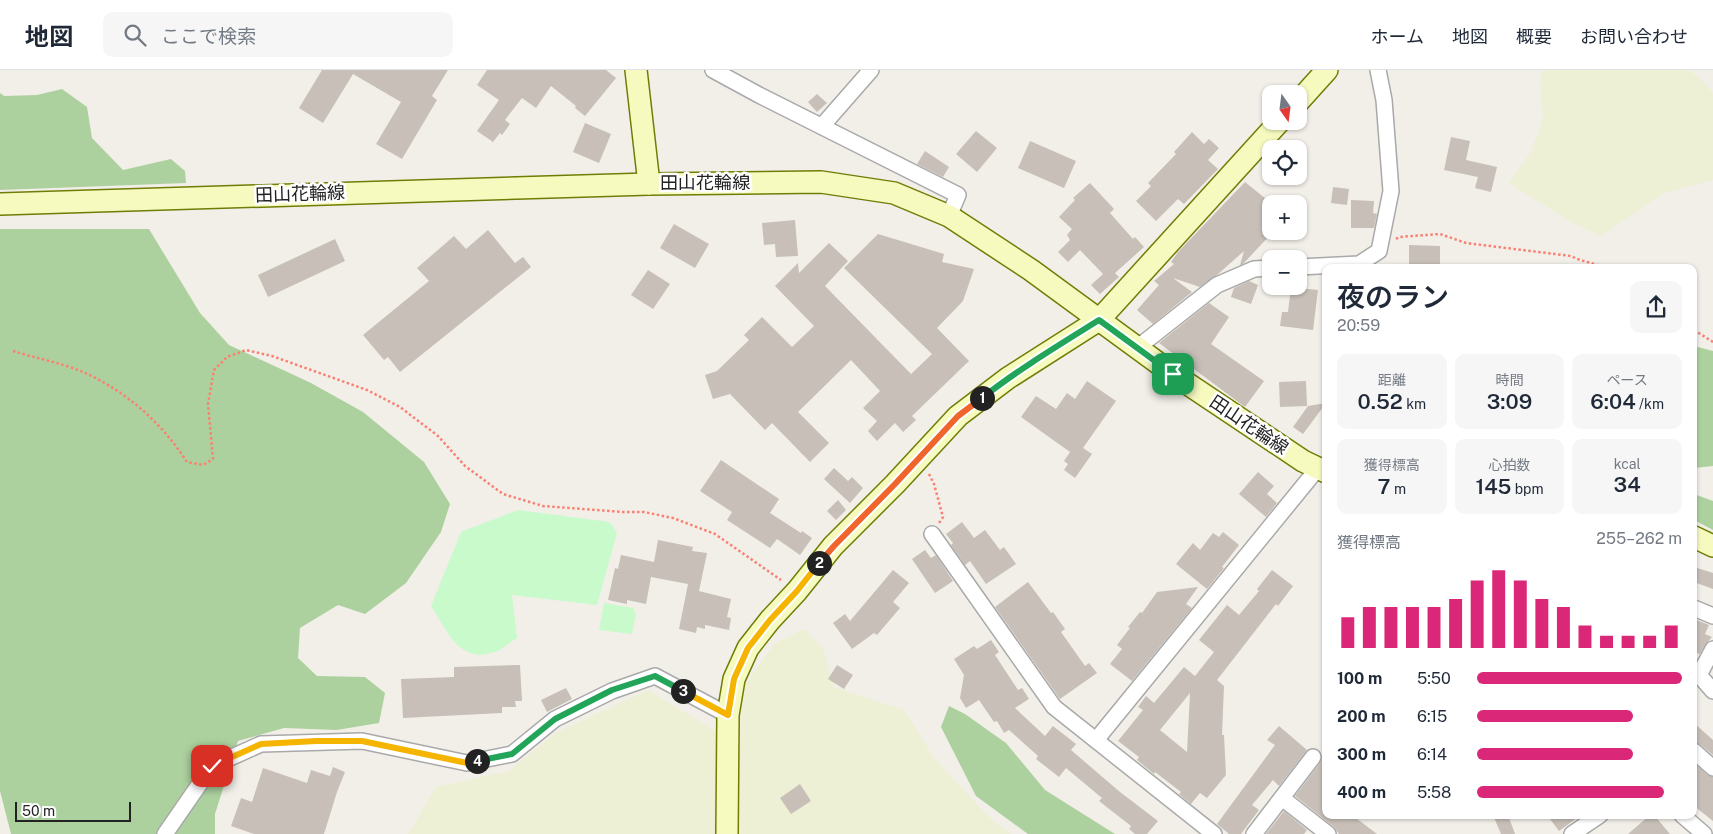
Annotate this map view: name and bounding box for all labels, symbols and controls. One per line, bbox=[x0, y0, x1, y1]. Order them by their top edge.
search box bbox=[103, 12, 453, 57]
icon: search bbox=[121, 21, 149, 49]
text: 地図 bbox=[25, 22, 73, 50]
text: ここで検索 bbox=[161, 25, 256, 47]
text: ホーム bbox=[1371, 26, 1424, 47]
text: 地図 bbox=[1452, 26, 1488, 47]
text: 概要 bbox=[1516, 26, 1552, 47]
text: お問い合わせ bbox=[1580, 26, 1688, 47]
north arrow bbox=[1262, 85, 1308, 130]
map controls bbox=[1262, 85, 1307, 295]
button: locate bbox=[1262, 140, 1307, 185]
street label: 田山花輪線 bbox=[660, 172, 750, 193]
street label: 田山花輪線 bbox=[255, 181, 345, 206]
button: + bbox=[1262, 195, 1307, 240]
button: − bbox=[1262, 250, 1307, 295]
text: 夜のラン bbox=[1337, 280, 1449, 313]
button: share bbox=[1630, 281, 1682, 333]
text: 20:59 bbox=[1337, 316, 1380, 335]
pin bbox=[1152, 353, 1194, 395]
icon: arrive bbox=[1159, 360, 1187, 388]
text: 距離 bbox=[1378, 372, 1406, 388]
text: 時間 bbox=[1495, 372, 1523, 388]
text: ペース bbox=[1607, 372, 1648, 388]
pin: 1 bbox=[970, 386, 994, 410]
text: 0.52 bbox=[1358, 389, 1403, 414]
text: 3:09 bbox=[1487, 389, 1532, 414]
text: 6:04 bbox=[1590, 389, 1636, 414]
text: 1 bbox=[980, 390, 986, 406]
street label: 田山花輪線 bbox=[1206, 391, 1292, 458]
text: km bbox=[1403, 396, 1426, 412]
text: /km bbox=[1636, 396, 1664, 412]
text: kcal bbox=[1614, 456, 1641, 472]
text: 獲得標高 bbox=[1364, 457, 1420, 473]
text: 心拍数 bbox=[1488, 457, 1530, 473]
text: 34 bbox=[1614, 472, 1641, 497]
text: 7 bbox=[1378, 474, 1391, 499]
text: 145 bbox=[1475, 474, 1511, 499]
text: m bbox=[1391, 481, 1406, 497]
text: bpm bbox=[1511, 481, 1544, 497]
text: 255–262 m bbox=[1596, 529, 1682, 548]
text: 獲得標高 bbox=[1337, 533, 1401, 552]
pin: 2 bbox=[806, 550, 832, 576]
text: 2 bbox=[815, 555, 824, 571]
text: 100 m bbox=[1337, 669, 1382, 688]
text: 5:50 bbox=[1417, 669, 1451, 688]
pin: 3 bbox=[670, 678, 696, 704]
text: 3 bbox=[679, 683, 688, 699]
text: 200 m bbox=[1337, 707, 1386, 726]
text: 6:15 bbox=[1417, 707, 1447, 726]
pin bbox=[191, 745, 233, 787]
text: 300 m bbox=[1337, 745, 1386, 764]
text: 6:14 bbox=[1417, 745, 1447, 764]
pin: 4 bbox=[464, 748, 490, 774]
icon: check bbox=[198, 752, 226, 780]
text: 4 bbox=[473, 753, 482, 769]
text: 400 m bbox=[1337, 783, 1386, 802]
text: 5:58 bbox=[1417, 783, 1451, 802]
scale bar bbox=[15, 799, 131, 822]
text: 50 m bbox=[22, 803, 55, 819]

